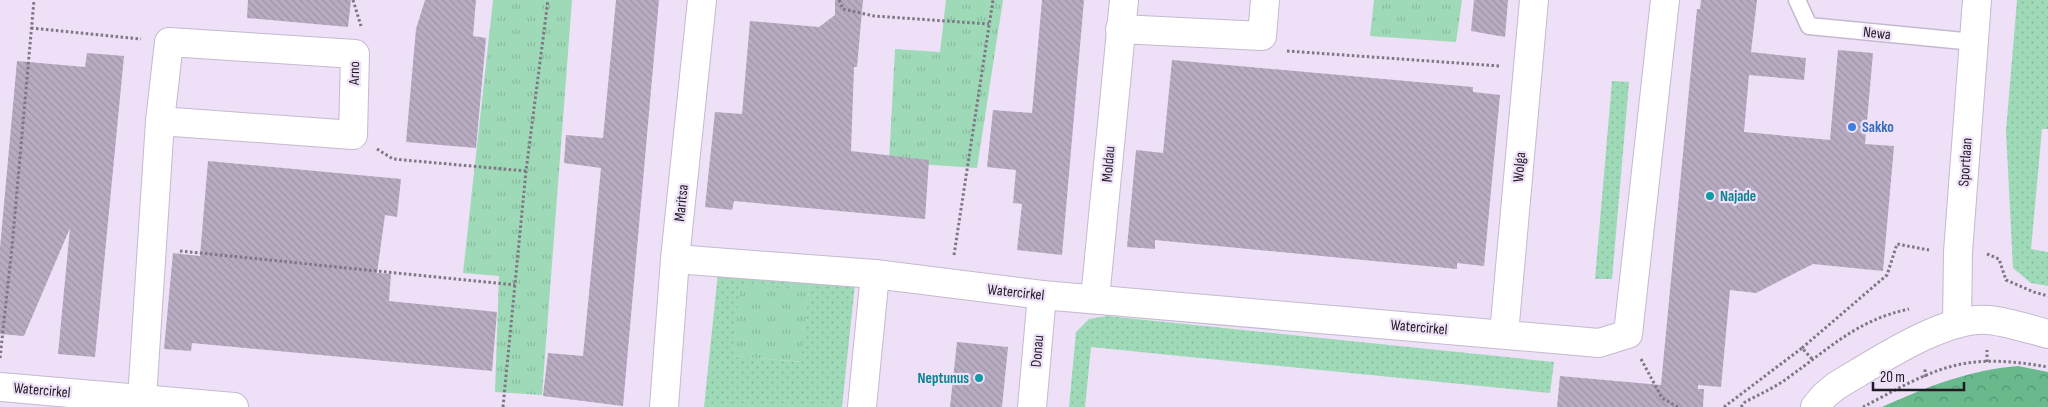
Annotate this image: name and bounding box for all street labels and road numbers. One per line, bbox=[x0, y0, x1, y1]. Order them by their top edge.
street label: Newa bbox=[1862, 23, 1892, 44]
street label: Arno bbox=[345, 61, 364, 86]
street label: Sportlaan bbox=[1954, 137, 1977, 187]
street label: Moldau bbox=[1097, 145, 1120, 183]
street label: Wolga bbox=[1509, 151, 1530, 183]
street label: Maritsa bbox=[670, 183, 693, 223]
street label: Watercirkel bbox=[987, 280, 1045, 305]
street label: Watercirkel bbox=[1390, 316, 1448, 339]
street label: Donau bbox=[1027, 334, 1048, 368]
street label: Watercirkel bbox=[13, 379, 71, 402]

